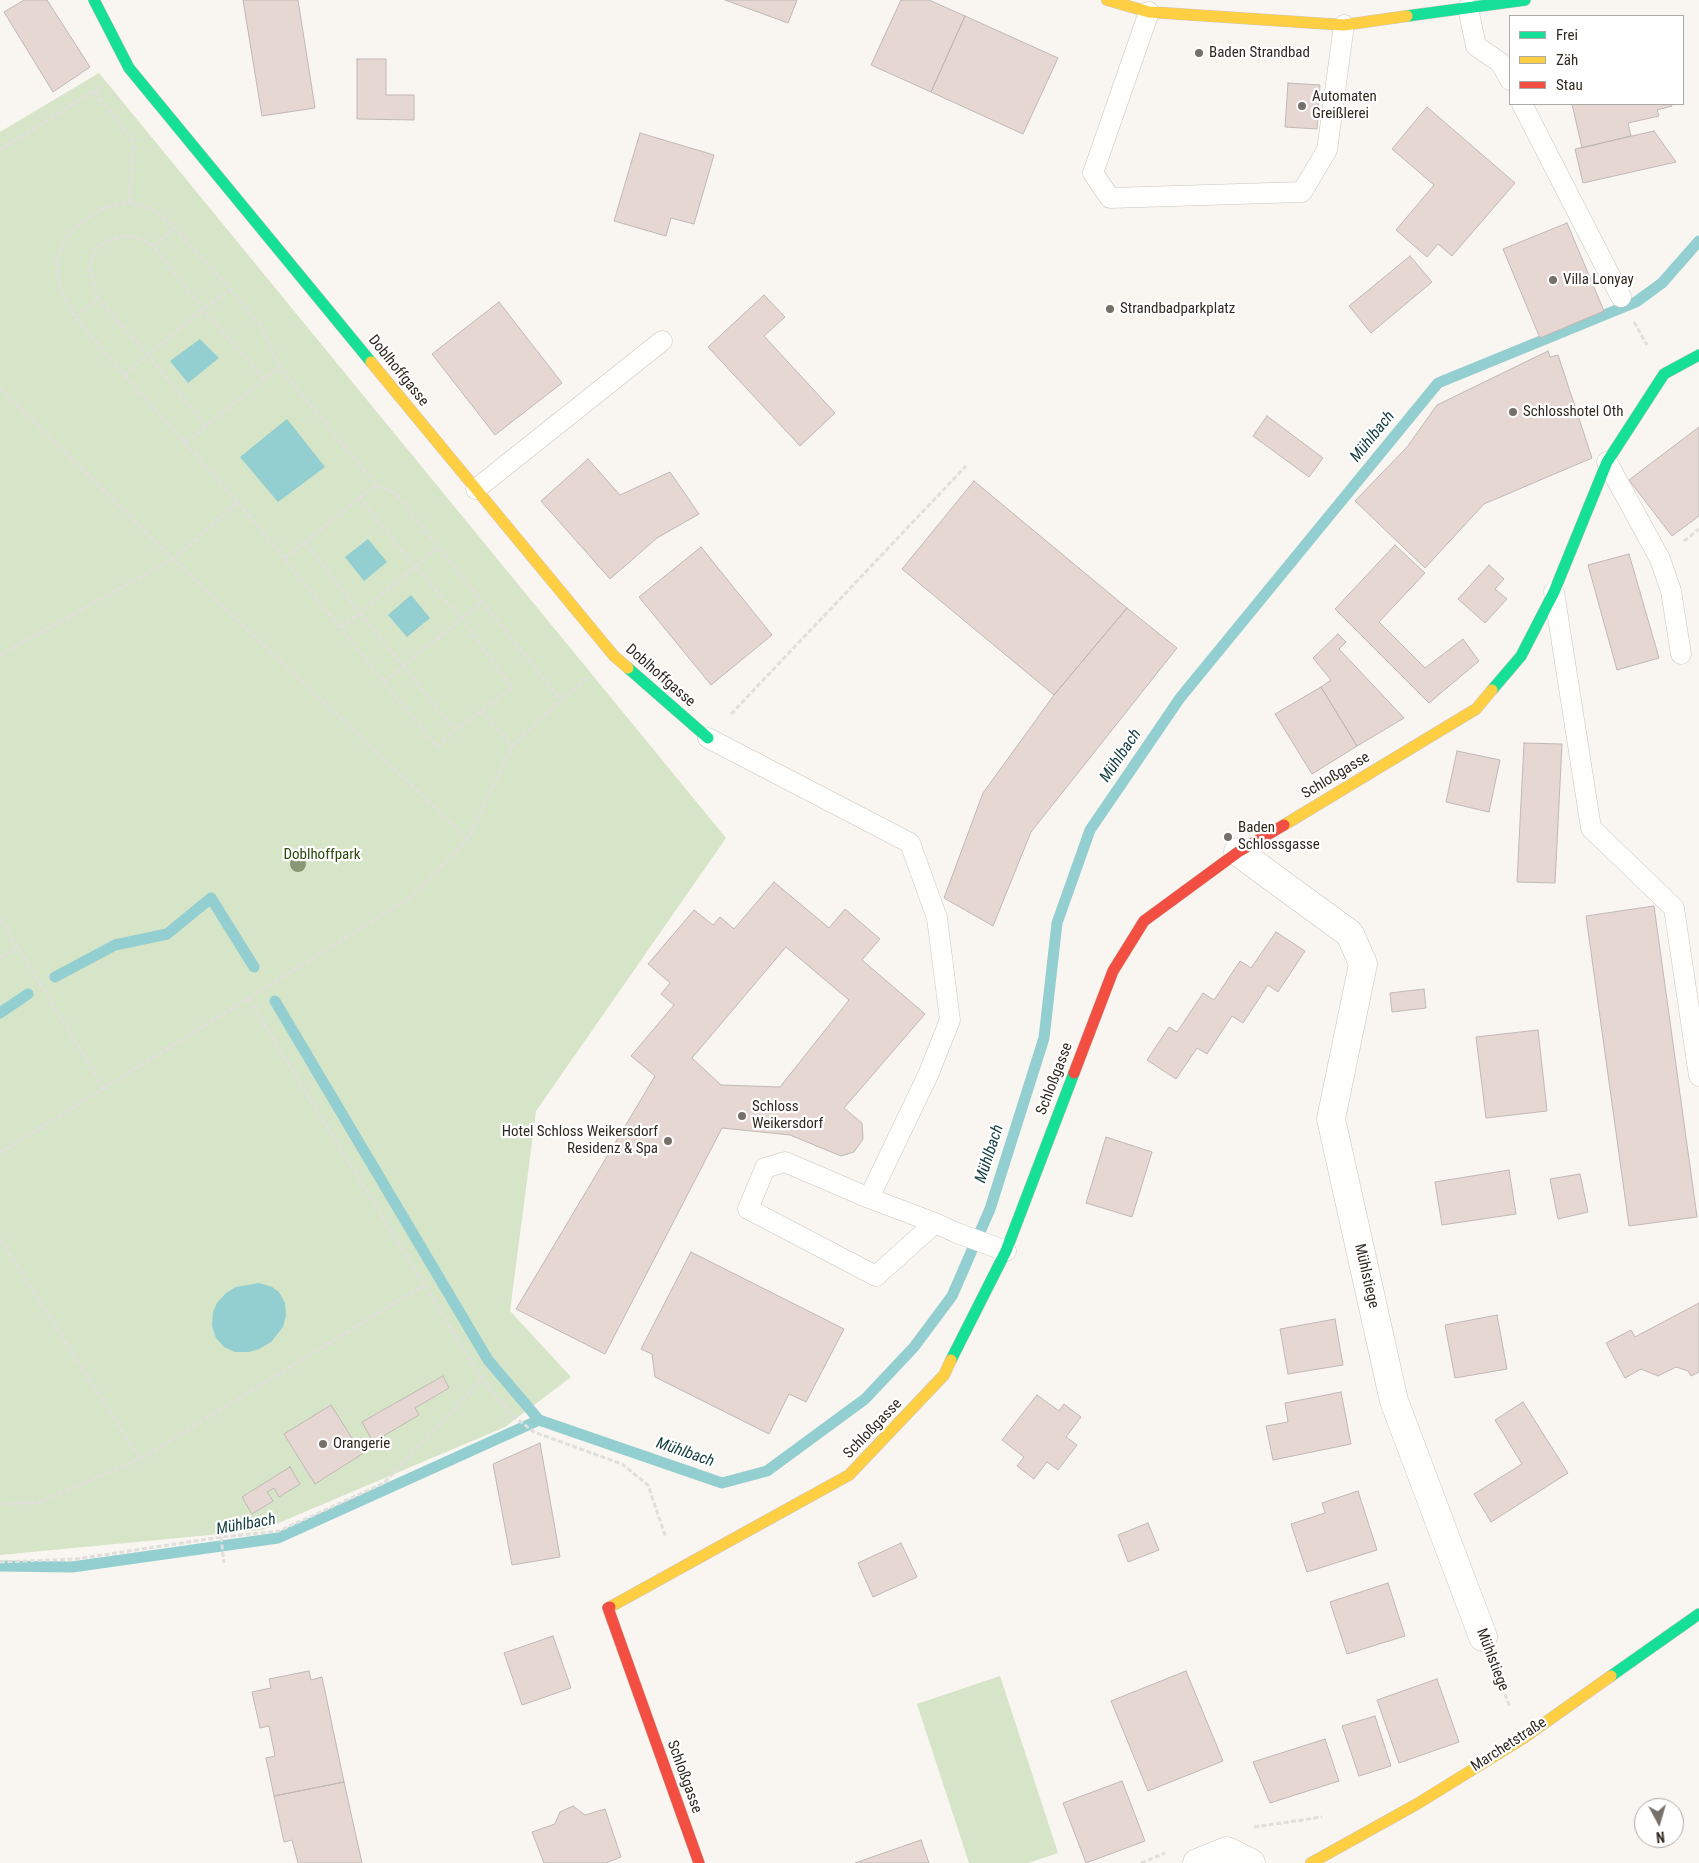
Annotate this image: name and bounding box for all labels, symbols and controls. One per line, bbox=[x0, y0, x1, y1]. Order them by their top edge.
legend bbox=[1509, 15, 1684, 105]
text: Frei bbox=[1556, 26, 1578, 44]
place label: Baden Strandbad bbox=[1209, 44, 1310, 62]
marker: Baden Strandbad bbox=[1193, 47, 1205, 59]
text: Zäh bbox=[1556, 51, 1578, 69]
text: Stau bbox=[1556, 76, 1583, 94]
place label: Automaten Greißlerei bbox=[1312, 88, 1377, 123]
marker: Automaten Greißlerei bbox=[1296, 100, 1308, 112]
place label: Villa Lonyay bbox=[1563, 271, 1634, 289]
marker: Villa Lonyay bbox=[1547, 274, 1559, 286]
place label: Strandbadparkplatz bbox=[1120, 300, 1235, 318]
marker: Strandbadparkplatz bbox=[1104, 303, 1116, 315]
street label: Doblhoffgasse bbox=[364, 332, 432, 410]
place label: Schlosshotel Oth bbox=[1523, 403, 1623, 421]
marker: Schlosshotel Oth bbox=[1507, 406, 1519, 418]
water label: Mühlbach bbox=[1347, 408, 1399, 466]
street label: Doblhoffgasse bbox=[622, 641, 698, 711]
water label: Mühlbach bbox=[1096, 726, 1146, 786]
street label: Schloßgasse bbox=[1299, 749, 1373, 803]
place label: Baden Schlossgasse bbox=[1238, 819, 1320, 854]
marker: Baden Schlossgasse bbox=[1222, 831, 1234, 843]
park label: Doblhoffpark bbox=[283, 846, 361, 864]
street label: Schloßgasse bbox=[1033, 1040, 1077, 1118]
place label: Schloss Weikersdorf bbox=[752, 1098, 823, 1133]
marker: Schloss Weikersdorf bbox=[736, 1110, 748, 1122]
water label: Mühlbach bbox=[972, 1122, 1008, 1186]
place label: Hotel Schloss Weikersdorf Residenz & Spa bbox=[502, 1123, 658, 1158]
marker: Hotel Schloss Weikersdorf Residenz & Spa bbox=[662, 1135, 674, 1147]
street label: Mühlstiege bbox=[1350, 1242, 1382, 1310]
street label: Schloßgasse bbox=[840, 1395, 906, 1463]
water label: Mühlbach bbox=[653, 1434, 717, 1472]
place label: Orangerie bbox=[333, 1435, 390, 1453]
marker: Orangerie bbox=[317, 1438, 329, 1450]
water label: Mühlbach bbox=[215, 1510, 277, 1540]
street label: Mühlstiege bbox=[1472, 1626, 1512, 1694]
street label: Marchetstraße bbox=[1468, 1714, 1550, 1776]
street label: Schloßgasse bbox=[663, 1738, 705, 1816]
north arrow bbox=[1634, 1798, 1684, 1848]
text: N bbox=[1655, 1829, 1666, 1845]

